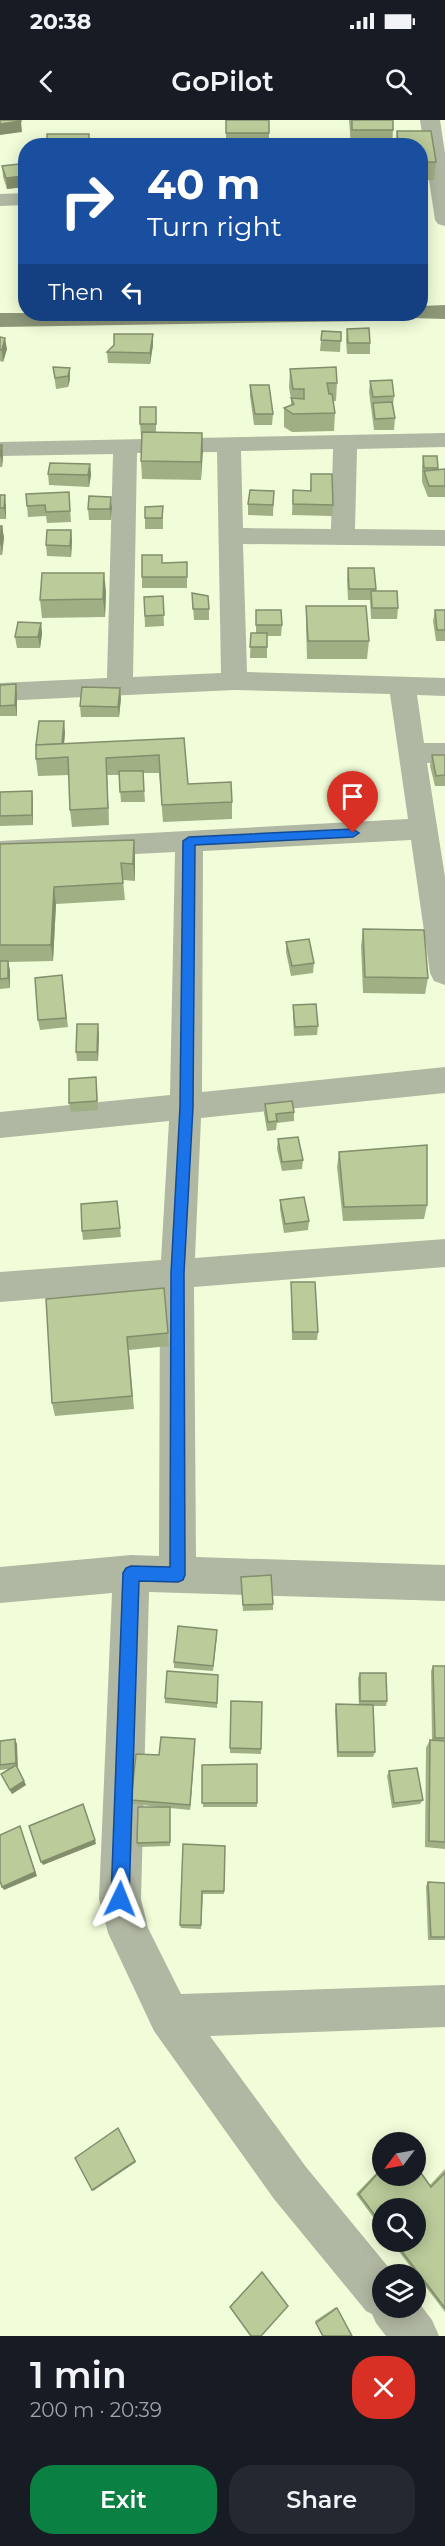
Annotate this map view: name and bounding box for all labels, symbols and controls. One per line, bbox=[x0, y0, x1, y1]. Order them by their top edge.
text: 20:38 bbox=[30, 8, 91, 35]
icon: back bbox=[30, 65, 63, 98]
text: GoPilot bbox=[171, 65, 274, 98]
icon: search bbox=[382, 65, 415, 98]
text: 40 m bbox=[147, 158, 260, 210]
icon: right bbox=[48, 162, 126, 240]
text: Turn right bbox=[147, 210, 282, 243]
icon: left bbox=[116, 276, 149, 309]
text: Then bbox=[48, 279, 104, 306]
pin bbox=[327, 771, 378, 833]
icon: arrive bbox=[336, 780, 369, 813]
position arrow bbox=[88, 1867, 152, 1931]
north arrow bbox=[372, 2132, 426, 2186]
map controls bbox=[372, 2132, 426, 2318]
button: search bbox=[372, 2198, 426, 2252]
button: layers bbox=[372, 2264, 426, 2318]
text: 1 min bbox=[30, 2353, 127, 2397]
button: close bbox=[352, 2356, 415, 2419]
text: 200 m · 20:39 bbox=[30, 2398, 162, 2422]
button: Exit bbox=[30, 2465, 217, 2534]
button: Share bbox=[229, 2465, 415, 2534]

